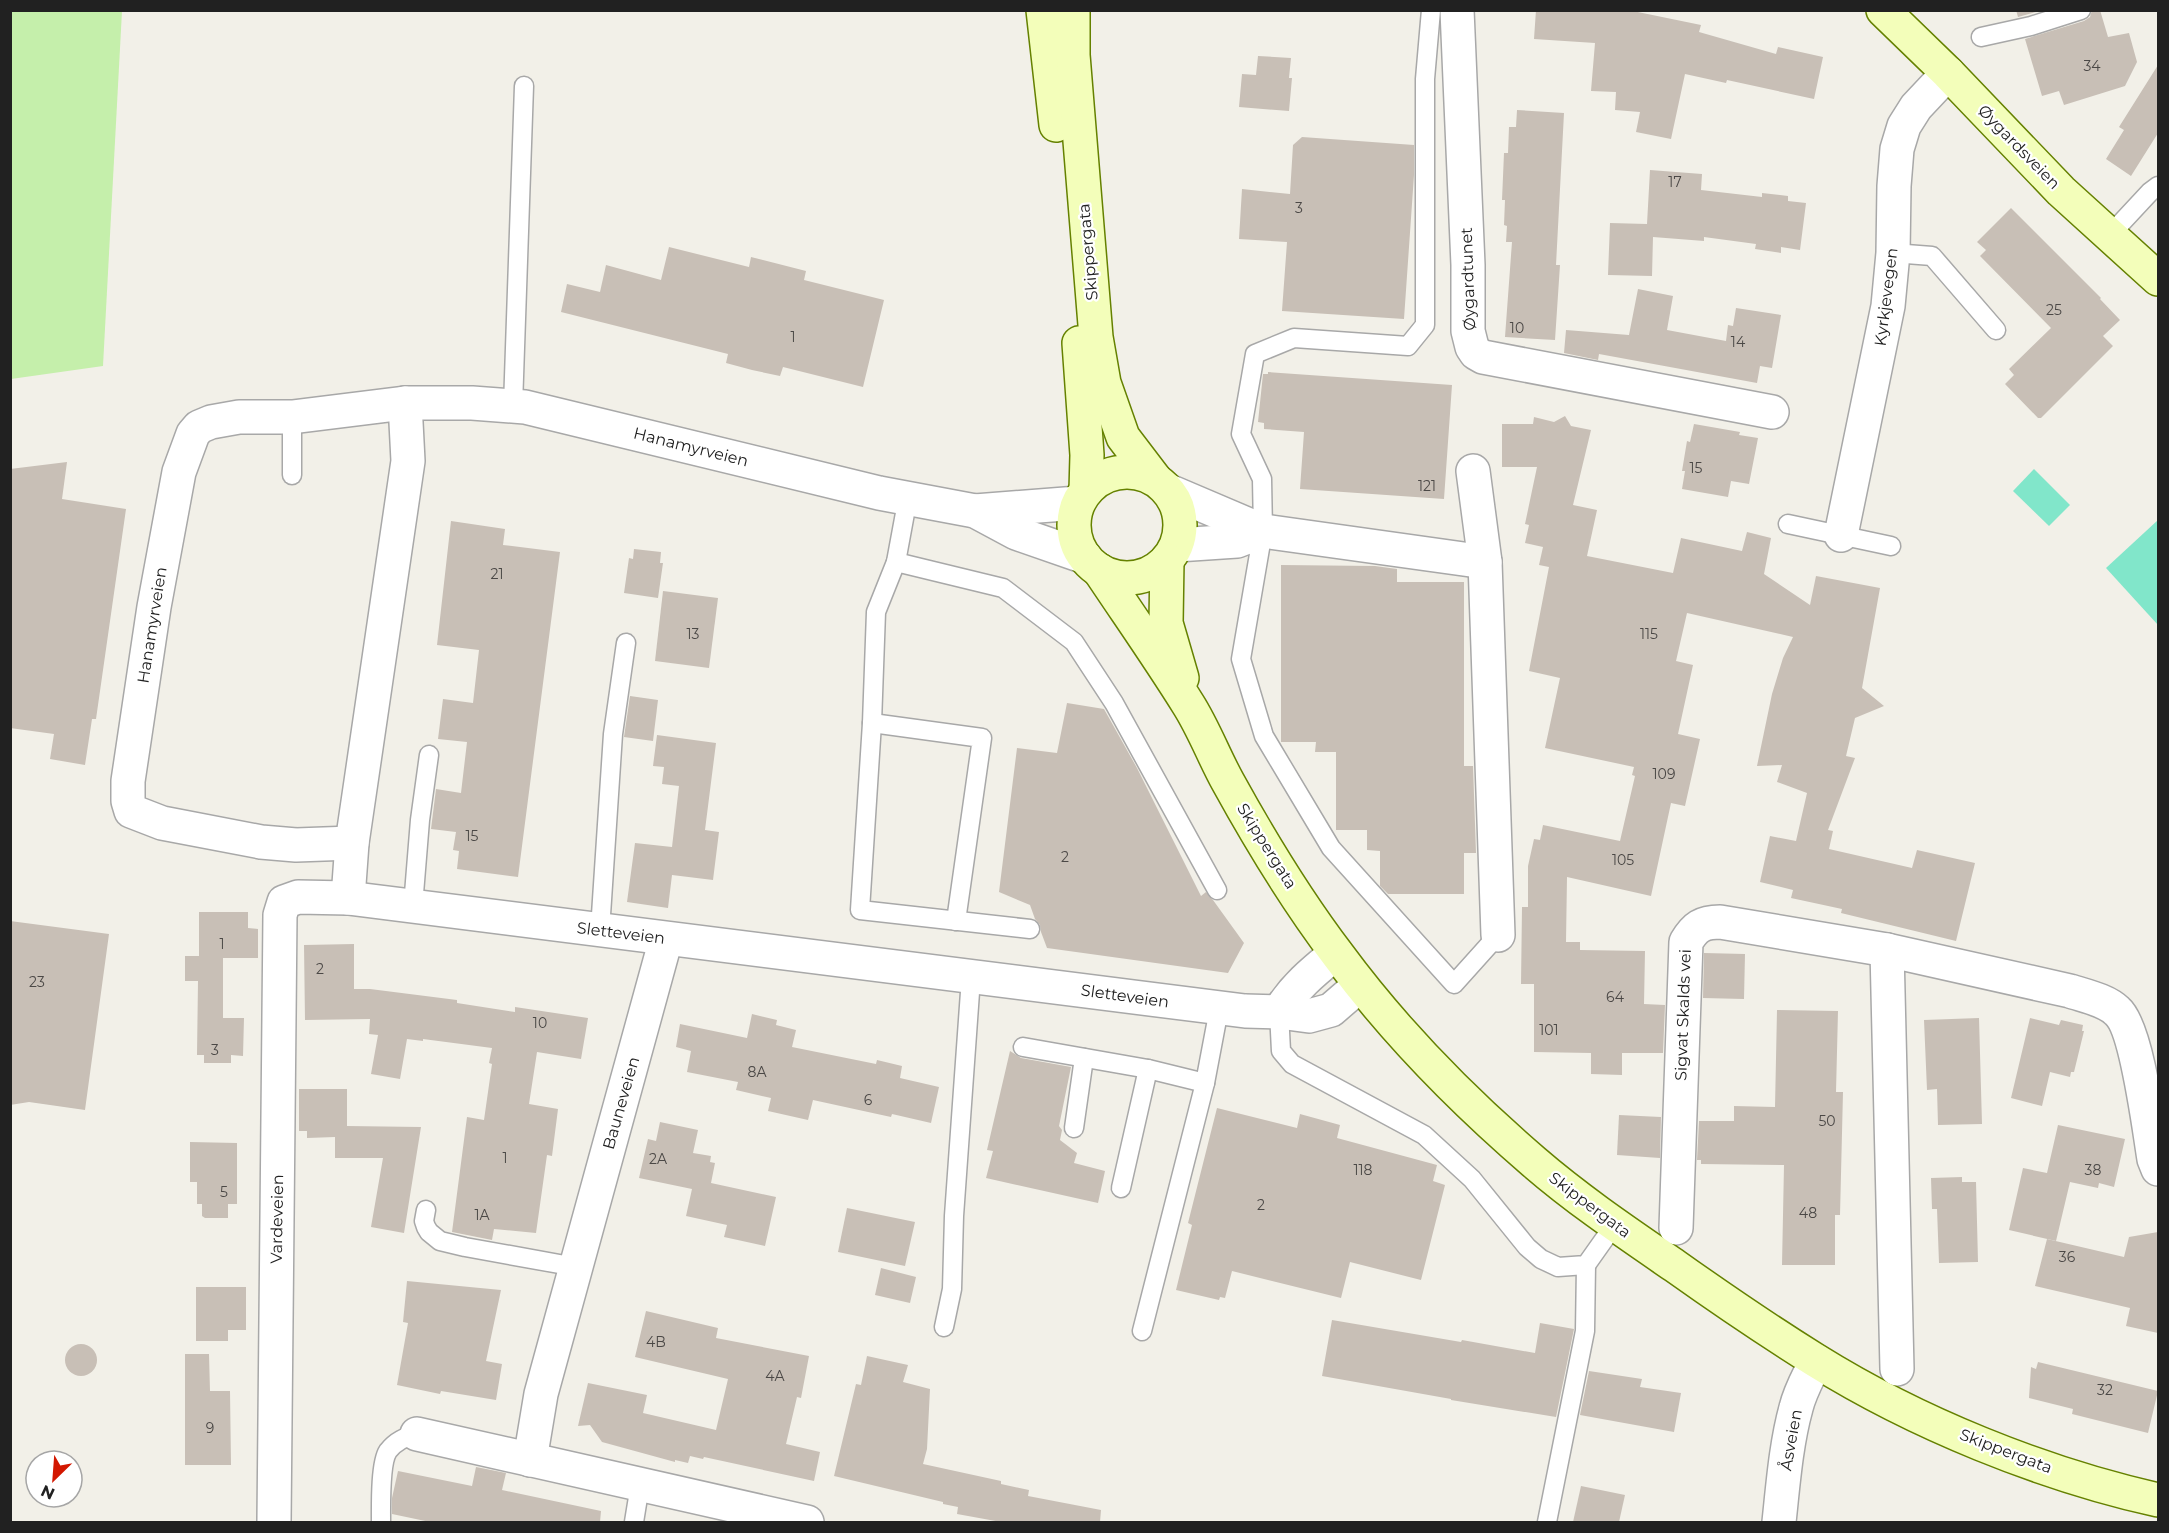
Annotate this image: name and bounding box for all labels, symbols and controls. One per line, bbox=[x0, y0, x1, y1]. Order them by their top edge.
house number: 34 bbox=[2083, 57, 2101, 75]
street label: Øygardsveien bbox=[1974, 101, 2064, 193]
house number: 17 bbox=[1668, 173, 1682, 191]
house number: 3 bbox=[1295, 199, 1303, 217]
street label: Skippergata bbox=[1074, 203, 1102, 301]
street label: Øygardtunet bbox=[1457, 226, 1479, 331]
street label: Kyrkjevegen bbox=[1871, 247, 1901, 347]
house number: 25 bbox=[2046, 301, 2062, 319]
house number: 10 bbox=[1510, 319, 1524, 337]
house number: 1 bbox=[790, 328, 796, 346]
house number: 14 bbox=[1731, 333, 1746, 351]
street label: Hanamyrveien bbox=[632, 424, 750, 470]
house number: 15 bbox=[1690, 459, 1703, 477]
house number: 121 bbox=[1418, 477, 1436, 495]
street label: Hanamyrveien bbox=[133, 565, 171, 685]
house number: 21 bbox=[490, 565, 504, 583]
house number: 13 bbox=[687, 625, 700, 643]
house number: 115 bbox=[1640, 625, 1658, 643]
house number: 109 bbox=[1653, 765, 1675, 783]
street label: Skippergata bbox=[1233, 800, 1301, 892]
house number: 15 bbox=[466, 827, 479, 845]
house number: 2 bbox=[1061, 848, 1069, 866]
house number: 105 bbox=[1612, 851, 1634, 869]
street label: Sletteveien bbox=[576, 918, 666, 948]
house number: 1 bbox=[219, 935, 225, 953]
street label: Sigvat Skalds vei bbox=[1671, 949, 1695, 1081]
house number: 2 bbox=[316, 960, 324, 978]
house number: 23 bbox=[29, 973, 45, 991]
street label: Sletteveien bbox=[1080, 980, 1170, 1012]
house number: 64 bbox=[1606, 988, 1625, 1006]
house number: 10 bbox=[533, 1014, 547, 1032]
house number: 101 bbox=[1539, 1021, 1559, 1039]
house number: 3 bbox=[211, 1041, 219, 1059]
street label: Bauneveien bbox=[599, 1054, 643, 1152]
house number: 8A bbox=[748, 1063, 767, 1081]
house number: 6 bbox=[864, 1091, 873, 1109]
house number: 50 bbox=[1818, 1112, 1836, 1130]
house number: 1 bbox=[502, 1149, 508, 1167]
house number: 2A bbox=[649, 1150, 668, 1168]
house number: 118 bbox=[1353, 1161, 1373, 1179]
house number: 38 bbox=[2085, 1161, 2101, 1179]
street label: Skippergata bbox=[1545, 1168, 1635, 1242]
street label: Vardeveien bbox=[267, 1174, 287, 1264]
house number: 5 bbox=[220, 1183, 228, 1201]
house number: 2 bbox=[1257, 1196, 1265, 1214]
house number: 48 bbox=[1799, 1204, 1817, 1222]
house number: 1A bbox=[474, 1206, 491, 1224]
house number: 36 bbox=[2059, 1248, 2076, 1266]
house number: 4B bbox=[646, 1333, 666, 1351]
house number: 4A bbox=[765, 1367, 786, 1385]
house number: 32 bbox=[2097, 1381, 2113, 1399]
street label: Åsveien bbox=[1775, 1408, 1806, 1472]
house number: 9 bbox=[206, 1419, 214, 1437]
street label: Skippergata bbox=[1957, 1425, 2055, 1477]
north arrow bbox=[24, 1449, 84, 1509]
text: N bbox=[38, 1481, 58, 1503]

